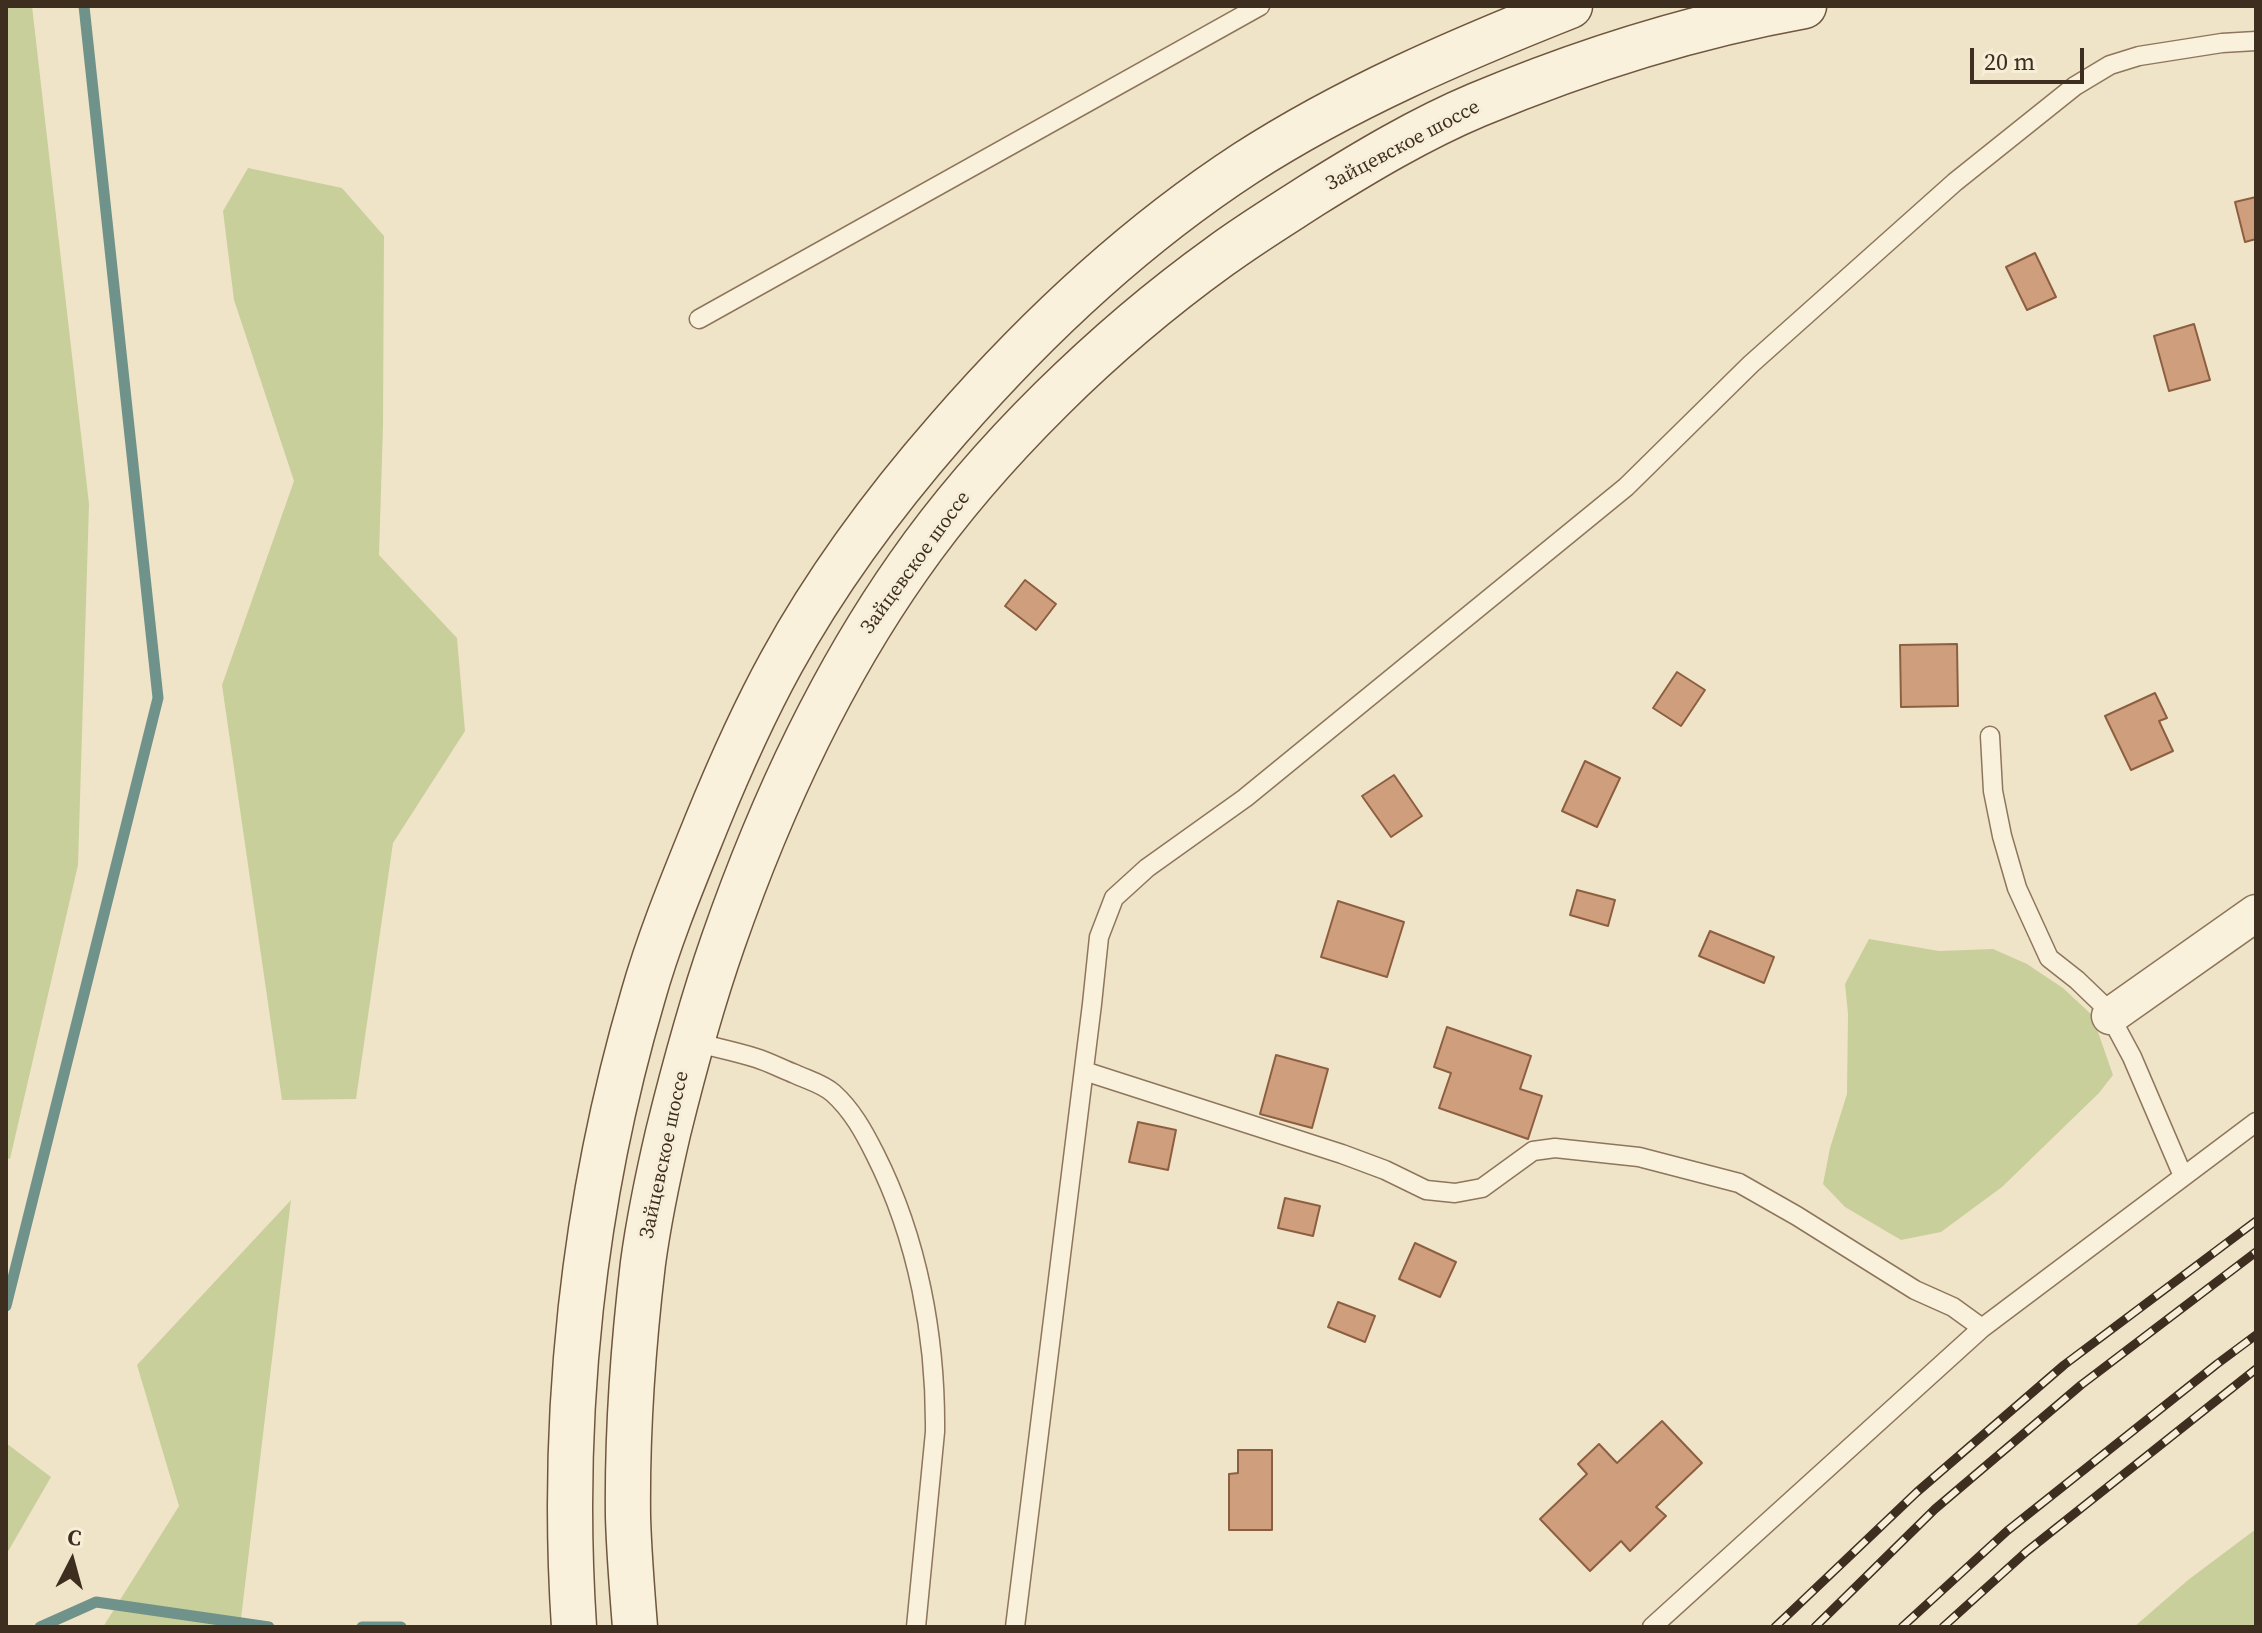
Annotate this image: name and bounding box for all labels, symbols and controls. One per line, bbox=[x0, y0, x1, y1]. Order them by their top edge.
scale bar bbox=[1974, 32, 2088, 82]
text: 20 m bbox=[1984, 45, 2035, 78]
street label: Зайцевское шоссе bbox=[1322, 95, 1484, 197]
street label: Зайцевское шоссе bbox=[856, 487, 976, 639]
street label: Зайцевское шоссе bbox=[636, 1069, 694, 1241]
north arrow bbox=[32, 1521, 112, 1601]
text: С bbox=[66, 1521, 83, 1553]

